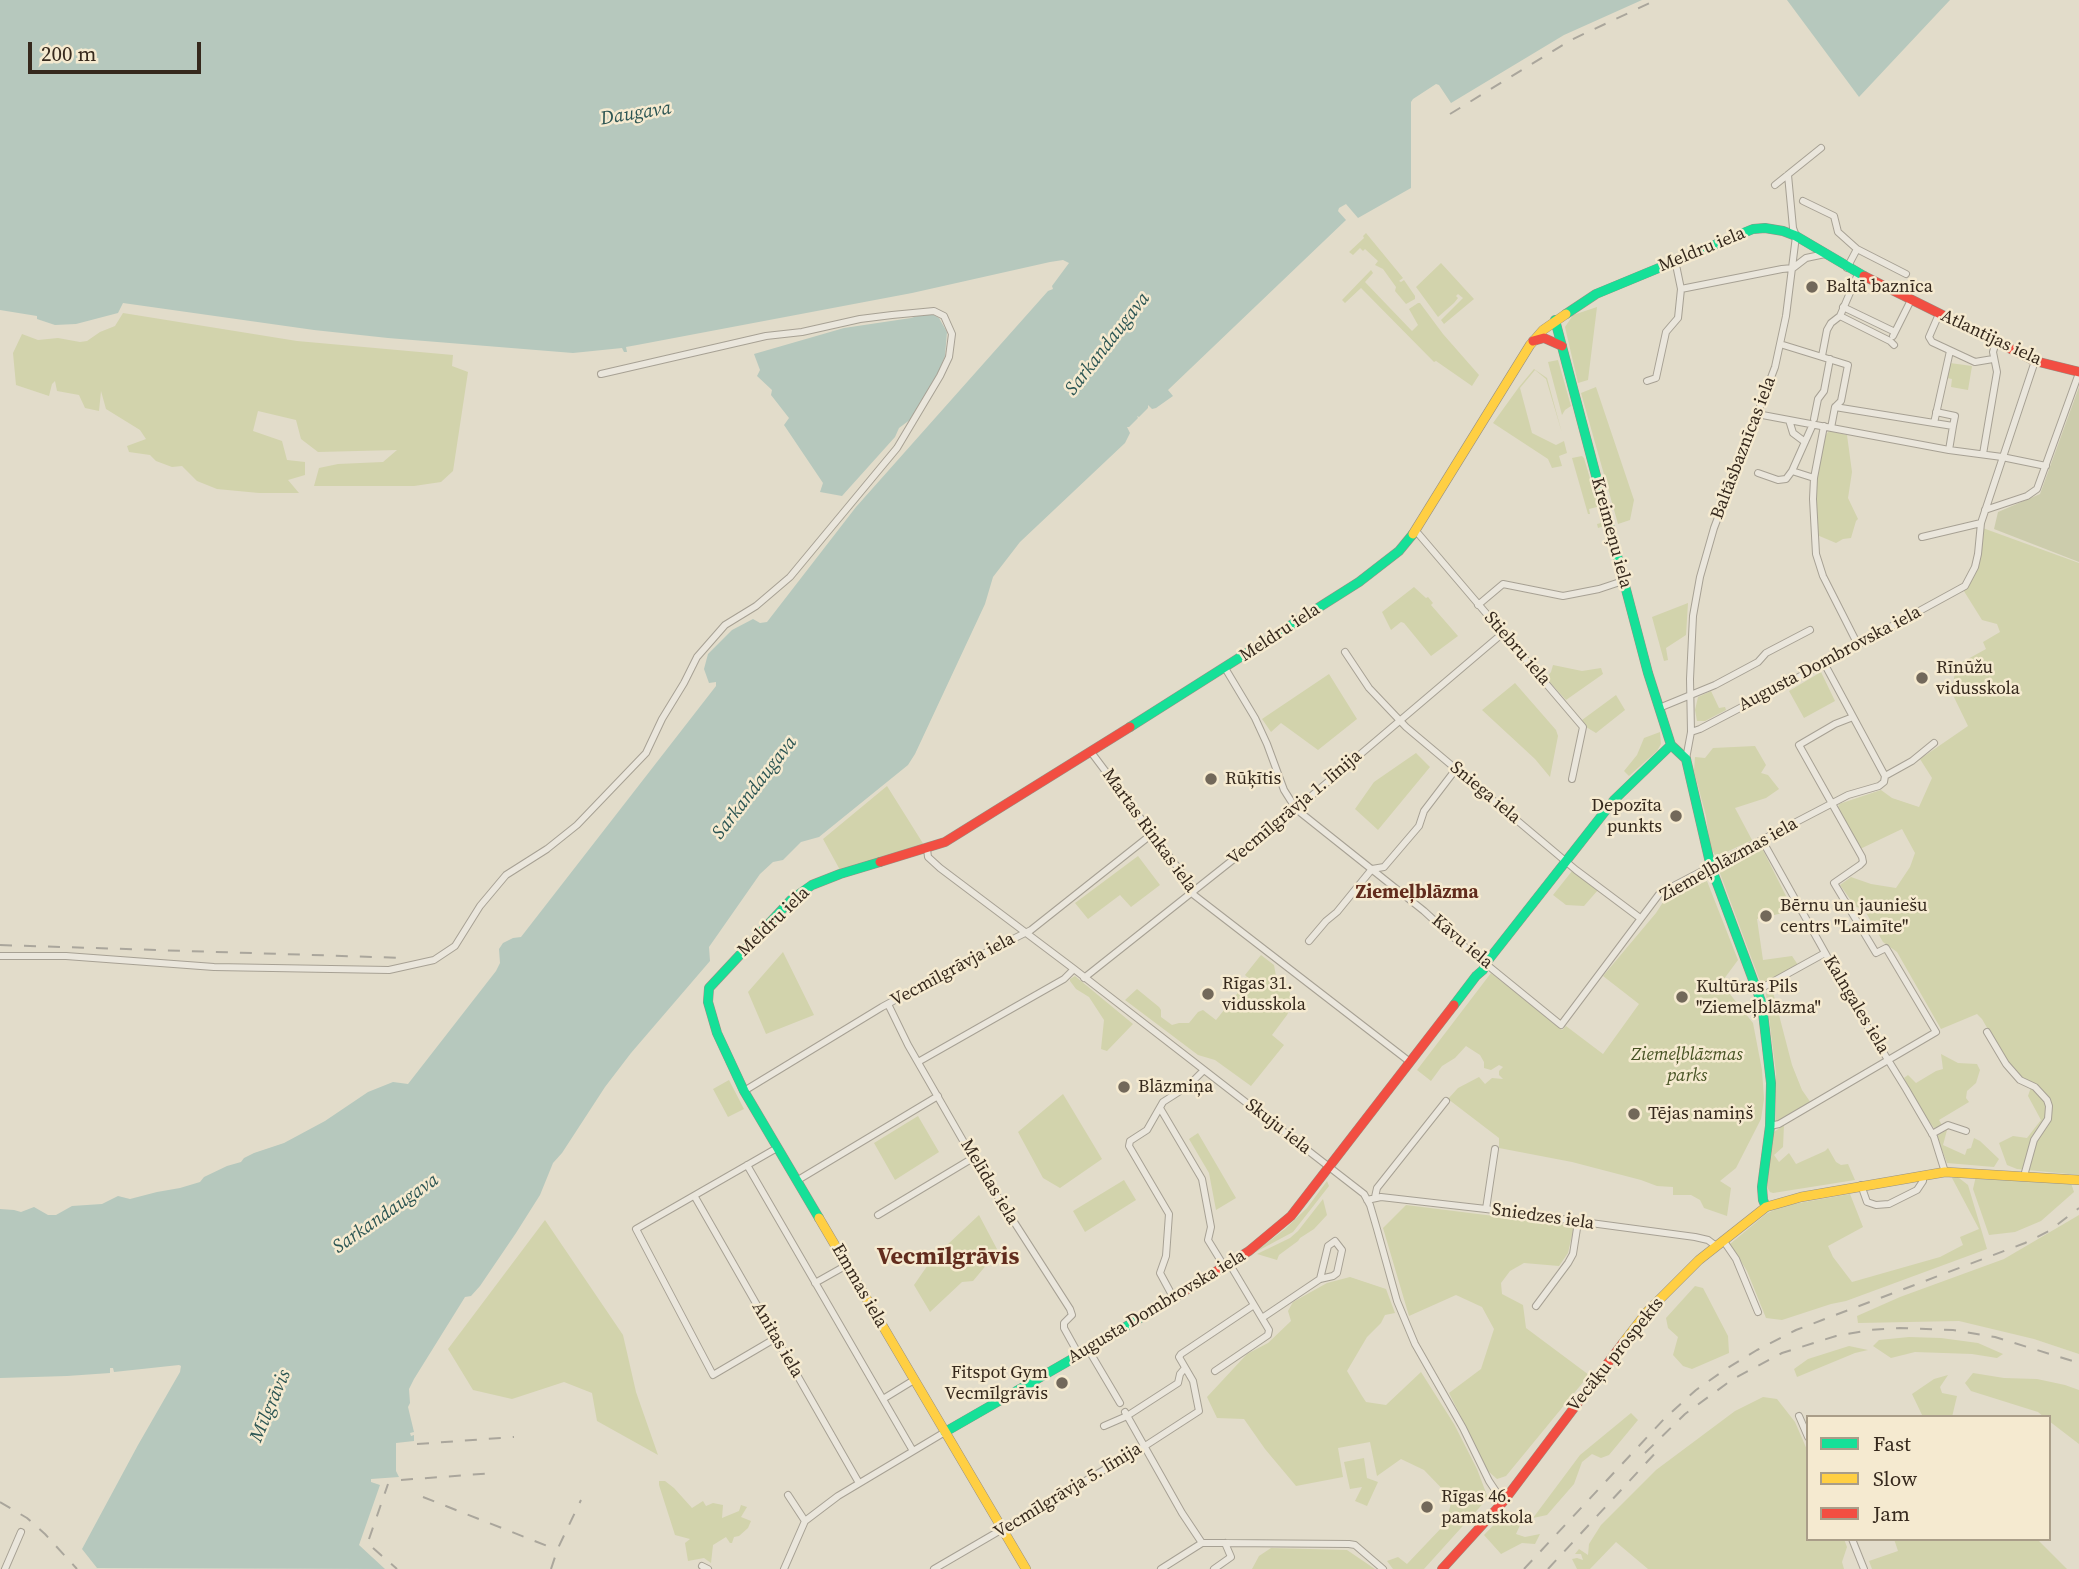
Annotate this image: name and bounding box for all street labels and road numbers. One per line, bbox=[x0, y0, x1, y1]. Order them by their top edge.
street label: Meldru iela bbox=[1656, 223, 1748, 277]
street label: Atlantijas iela bbox=[1937, 305, 2045, 371]
street label: Baltāsbaznīcas iela bbox=[1707, 374, 1781, 522]
street label: Kreimeņu iela bbox=[1586, 475, 1636, 591]
street label: Meldru iela bbox=[1236, 599, 1324, 667]
street label: Augusta Dombrovska iela bbox=[1735, 602, 1925, 716]
street label: Stiebru iela bbox=[1479, 608, 1555, 690]
street label: Vecmīlgrāvja 1. līnija bbox=[1224, 746, 1366, 870]
street label: Sniega iela bbox=[1445, 757, 1525, 829]
street label: Martas Rinkas iela bbox=[1097, 765, 1201, 897]
street label: Ziemeļblāzmas iela bbox=[1656, 813, 1802, 907]
street label: Meldru iela bbox=[734, 882, 814, 962]
street label: Kāvu iela bbox=[1427, 910, 1497, 974]
street label: Vecmīlgrāvja iela bbox=[887, 928, 1019, 1012]
street label: Kalngales iela bbox=[1818, 952, 1894, 1058]
street label: Skuju iela bbox=[1241, 1095, 1315, 1159]
street label: Melīdas iela bbox=[955, 1136, 1023, 1228]
street label: Sniedzes iela bbox=[1491, 1199, 1595, 1235]
street label: Emmas iela bbox=[826, 1240, 892, 1332]
street label: Augusta Dombrovska iela bbox=[1064, 1245, 1250, 1369]
street label: Vecāķu prospekts bbox=[1563, 1293, 1669, 1417]
street label: Anitas iela bbox=[747, 1298, 807, 1382]
street label: Vecmīlgrāvja 5. līnija bbox=[990, 1438, 1146, 1544]

